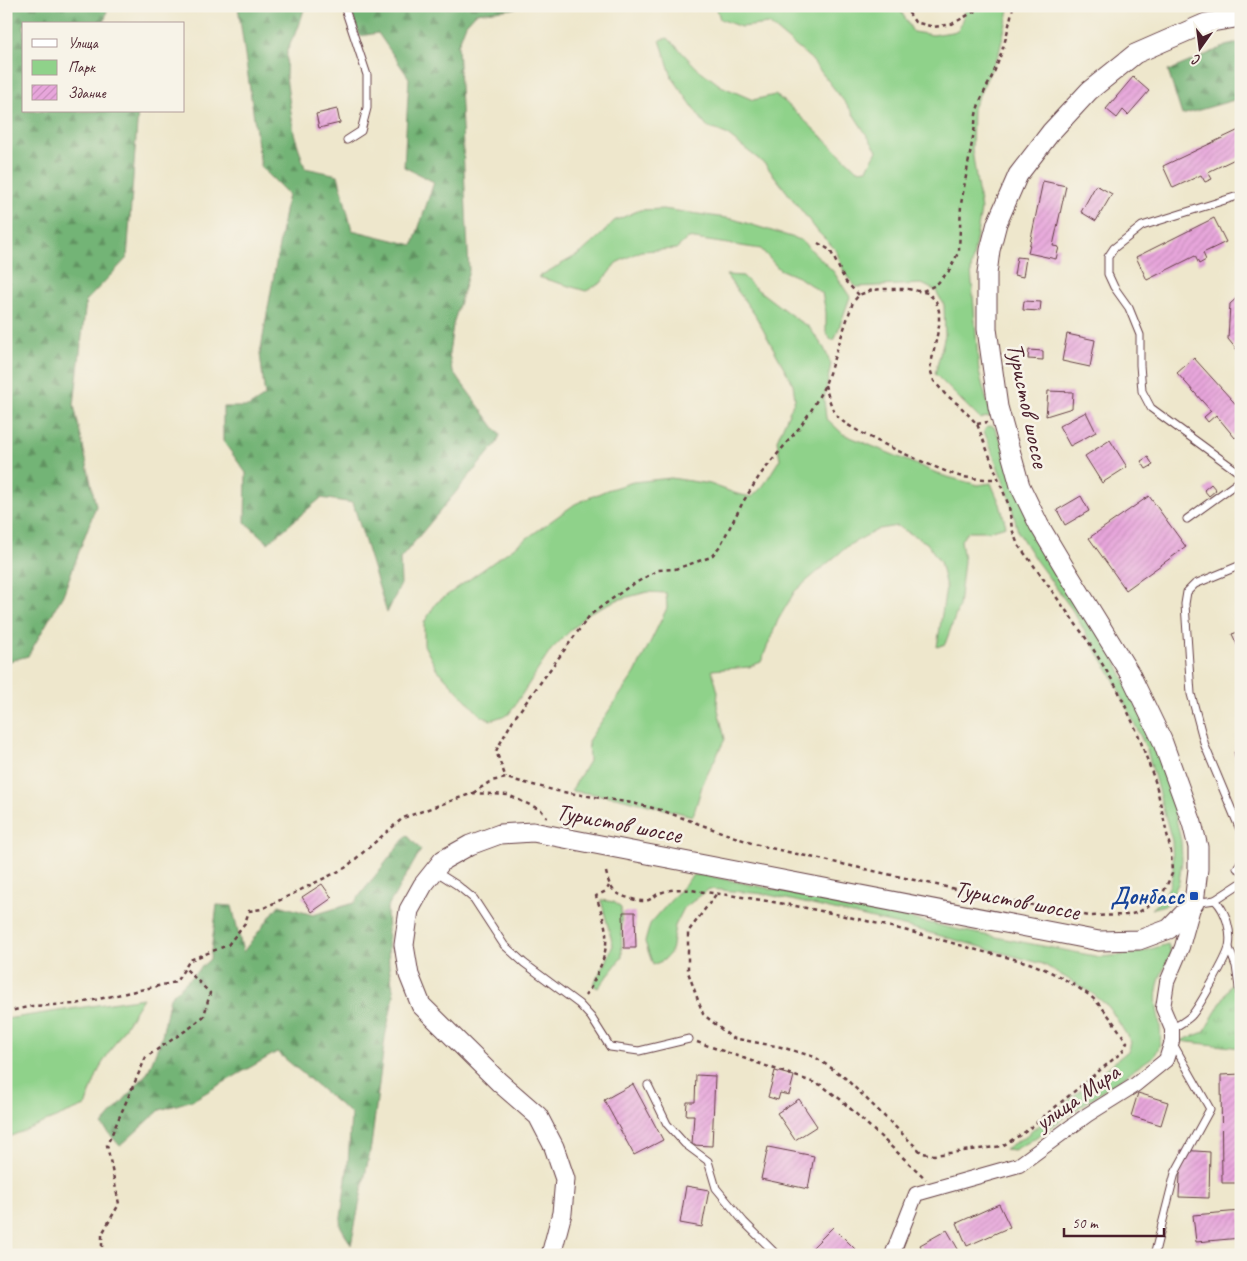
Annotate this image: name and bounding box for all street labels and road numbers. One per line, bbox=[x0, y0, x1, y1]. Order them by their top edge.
street label: Туристов шоссе bbox=[1000, 340, 1056, 472]
street label: Туристов шоссе bbox=[554, 796, 686, 850]
street label: Туристов шоссе bbox=[952, 873, 1084, 927]
street label: улица Мира bbox=[1027, 1056, 1126, 1138]

